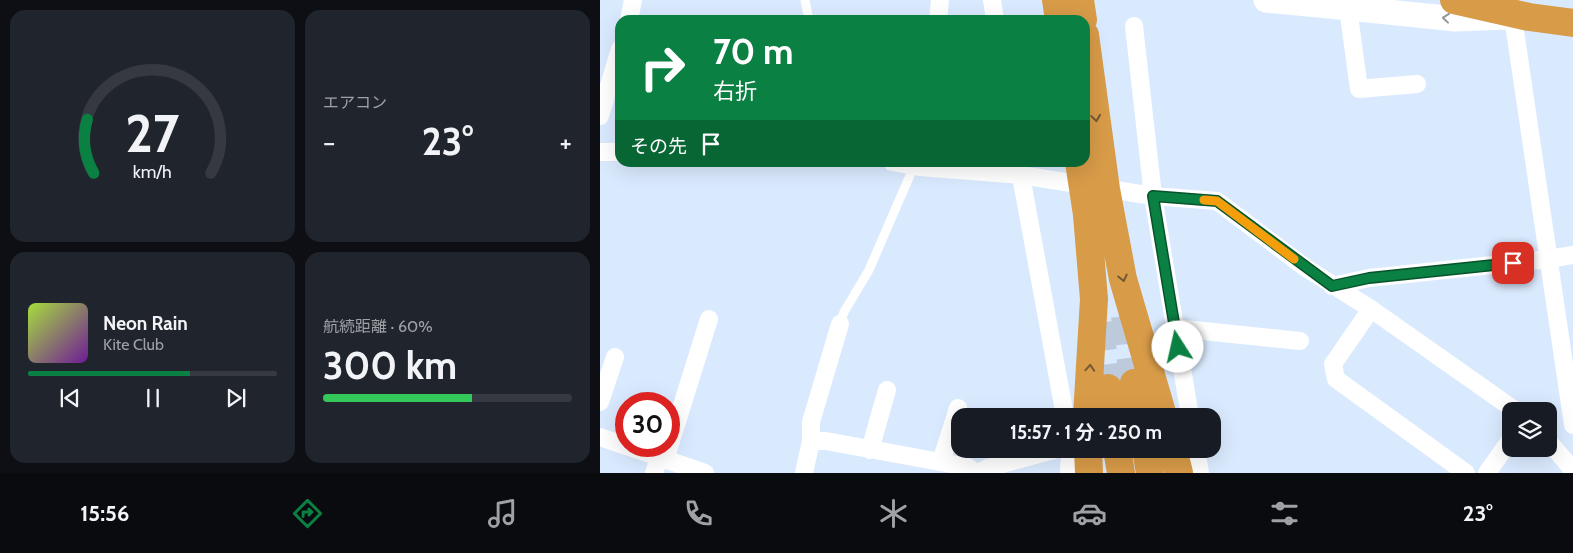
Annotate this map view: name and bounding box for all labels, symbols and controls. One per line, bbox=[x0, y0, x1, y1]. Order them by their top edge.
one-way arrow bbox=[1441, 13, 1449, 24]
text: 70 m bbox=[713, 30, 794, 73]
icon: right bbox=[630, 35, 695, 100]
text: 右折 bbox=[713, 78, 757, 105]
text: エアコン bbox=[323, 93, 387, 112]
text: 27 bbox=[125, 102, 180, 165]
one-way arrow bbox=[1091, 113, 1101, 122]
text: 23° bbox=[422, 118, 473, 165]
text: − bbox=[323, 125, 335, 159]
text: + bbox=[560, 125, 572, 159]
icon: arrive bbox=[697, 130, 725, 158]
text: その先 bbox=[630, 135, 687, 158]
text: km/h bbox=[133, 161, 172, 182]
pin bbox=[1492, 242, 1534, 284]
icon: arrive bbox=[1499, 249, 1527, 277]
one-way arrow bbox=[1117, 273, 1128, 282]
text: Neon Rain bbox=[103, 312, 188, 335]
text: 航続距離 · 60% bbox=[323, 317, 433, 336]
position arrow bbox=[1151, 320, 1203, 372]
text: Kite Club bbox=[103, 335, 164, 354]
text: 300 km bbox=[323, 342, 457, 389]
one-way arrow bbox=[1085, 363, 1096, 371]
icon: previous bbox=[56, 384, 84, 412]
icon: pause bbox=[139, 384, 167, 412]
icon: next bbox=[222, 384, 250, 412]
speed limit sign: 30 bbox=[615, 392, 680, 457]
map controls bbox=[1502, 402, 1557, 457]
button: layers bbox=[1502, 402, 1557, 457]
text: 15:57 · 1 分 · 250 m bbox=[1010, 421, 1162, 444]
icon: directions bbox=[290, 496, 325, 531]
icon: music bbox=[485, 496, 520, 531]
icon: phone bbox=[681, 496, 716, 531]
icon: climate bbox=[876, 496, 911, 531]
icon: car bbox=[1072, 496, 1107, 531]
icon: filters bbox=[1267, 496, 1302, 531]
text: 15:56 bbox=[80, 500, 129, 527]
text: 23° bbox=[1463, 500, 1493, 527]

